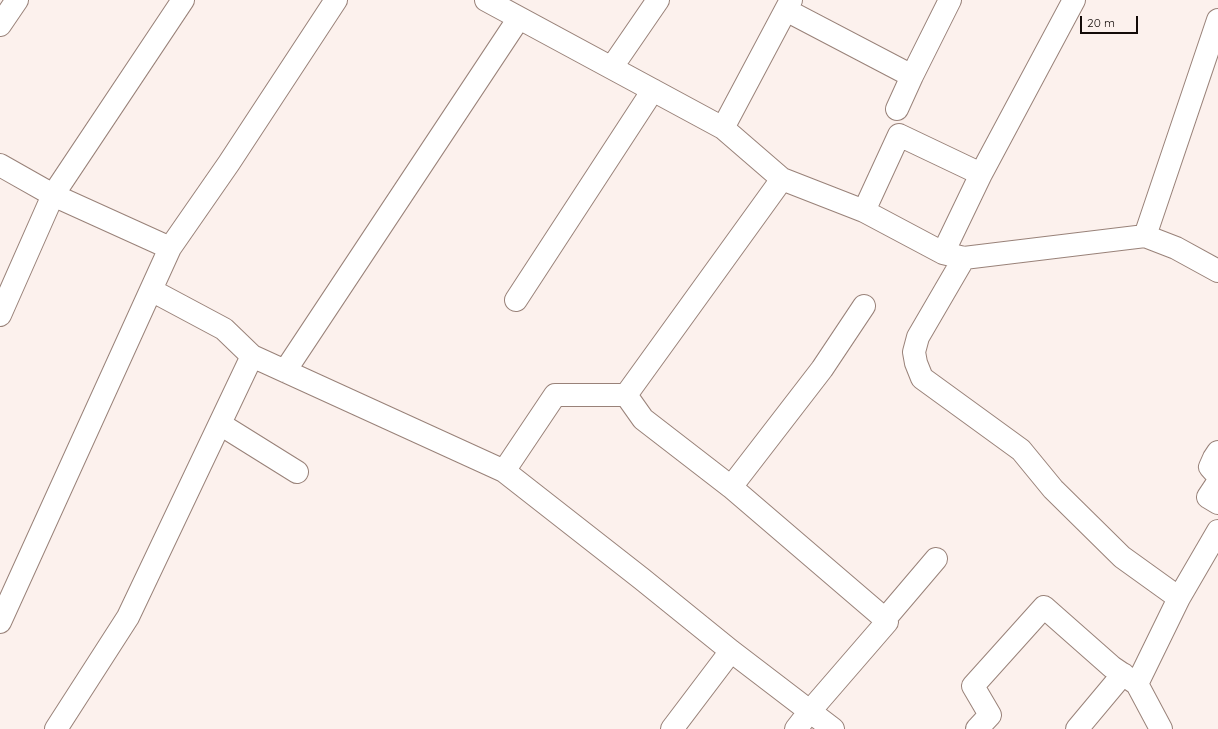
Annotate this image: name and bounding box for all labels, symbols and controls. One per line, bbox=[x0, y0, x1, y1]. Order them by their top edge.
scale bar bbox=[1082, 8, 1140, 34]
text: 20 m bbox=[1087, 15, 1115, 30]

